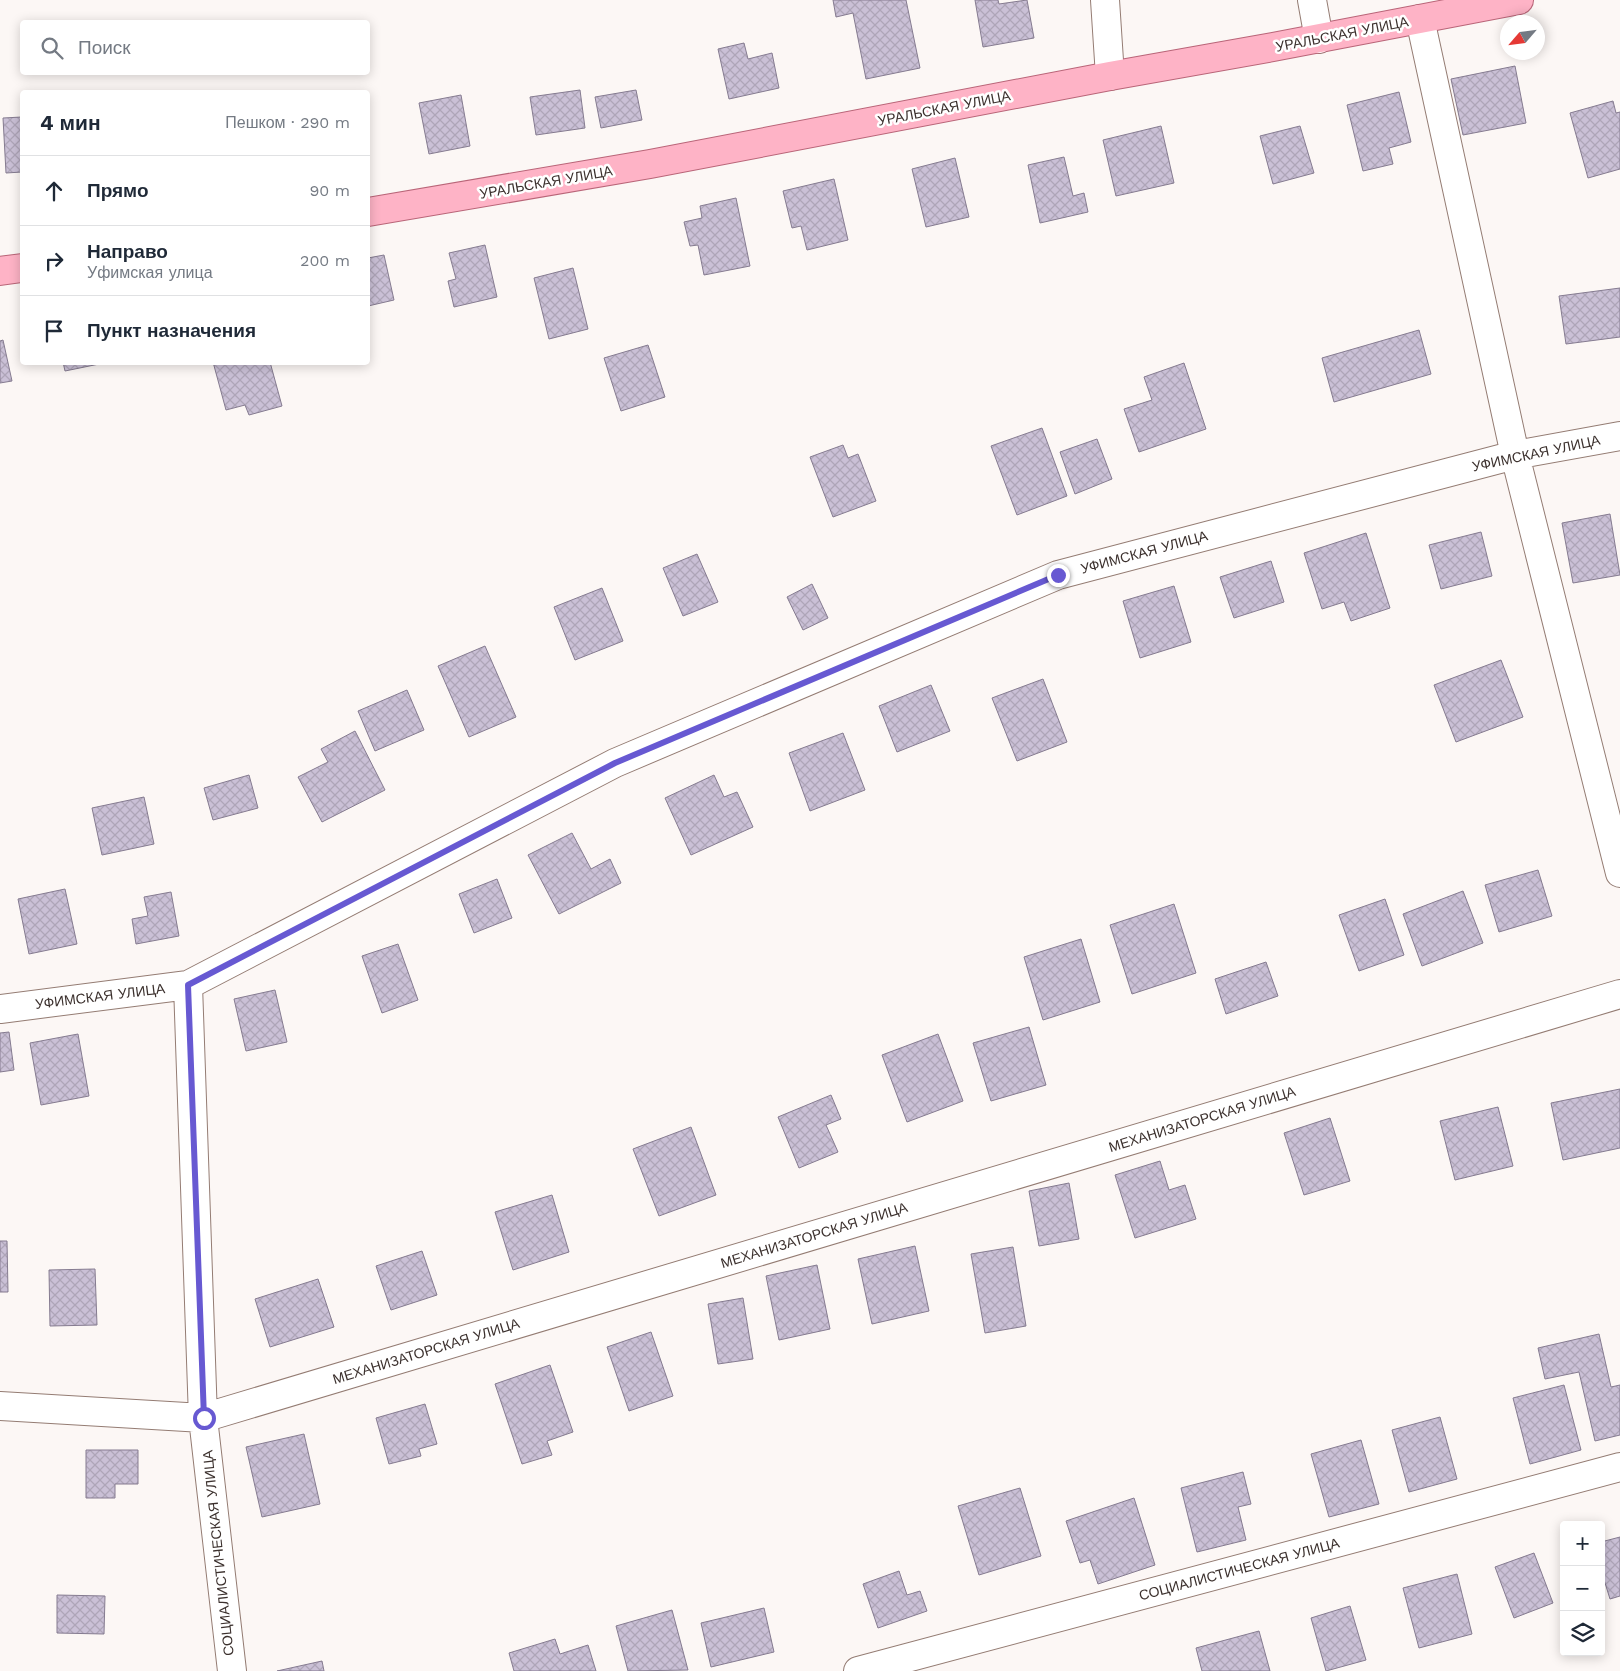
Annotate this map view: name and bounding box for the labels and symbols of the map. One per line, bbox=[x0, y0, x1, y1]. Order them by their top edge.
street label: УРАЛЬСКАЯ УЛИЦА bbox=[1274, 13, 1410, 55]
north arrow bbox=[1500, 15, 1545, 60]
street label: УРАЛЬСКАЯ УЛИЦА bbox=[876, 87, 1012, 129]
street label: УРАЛЬСКАЯ УЛИЦА bbox=[478, 162, 614, 202]
street label: УФИМСКАЯ УЛИЦА bbox=[1470, 431, 1602, 474]
street label: УФИМСКАЯ УЛИЦА bbox=[1079, 527, 1210, 577]
route end bbox=[1047, 564, 1070, 587]
street label: УФИМСКАЯ УЛИЦА bbox=[34, 980, 166, 1012]
street label: МЕХАНИЗАТОРСКАЯ УЛИЦА bbox=[1107, 1083, 1298, 1155]
street label: МЕХАНИЗАТОРСКАЯ УЛИЦА bbox=[719, 1199, 910, 1271]
street label: МЕХАНИЗАТОРСКАЯ УЛИЦА bbox=[331, 1315, 522, 1387]
route start bbox=[193, 1407, 216, 1430]
street label: СОЦИАЛИСТИЧЕСКАЯ УЛИЦА bbox=[199, 1449, 237, 1657]
street label: СОЦИАЛИСТИЧЕСКАЯ УЛИЦА bbox=[1137, 1534, 1342, 1603]

